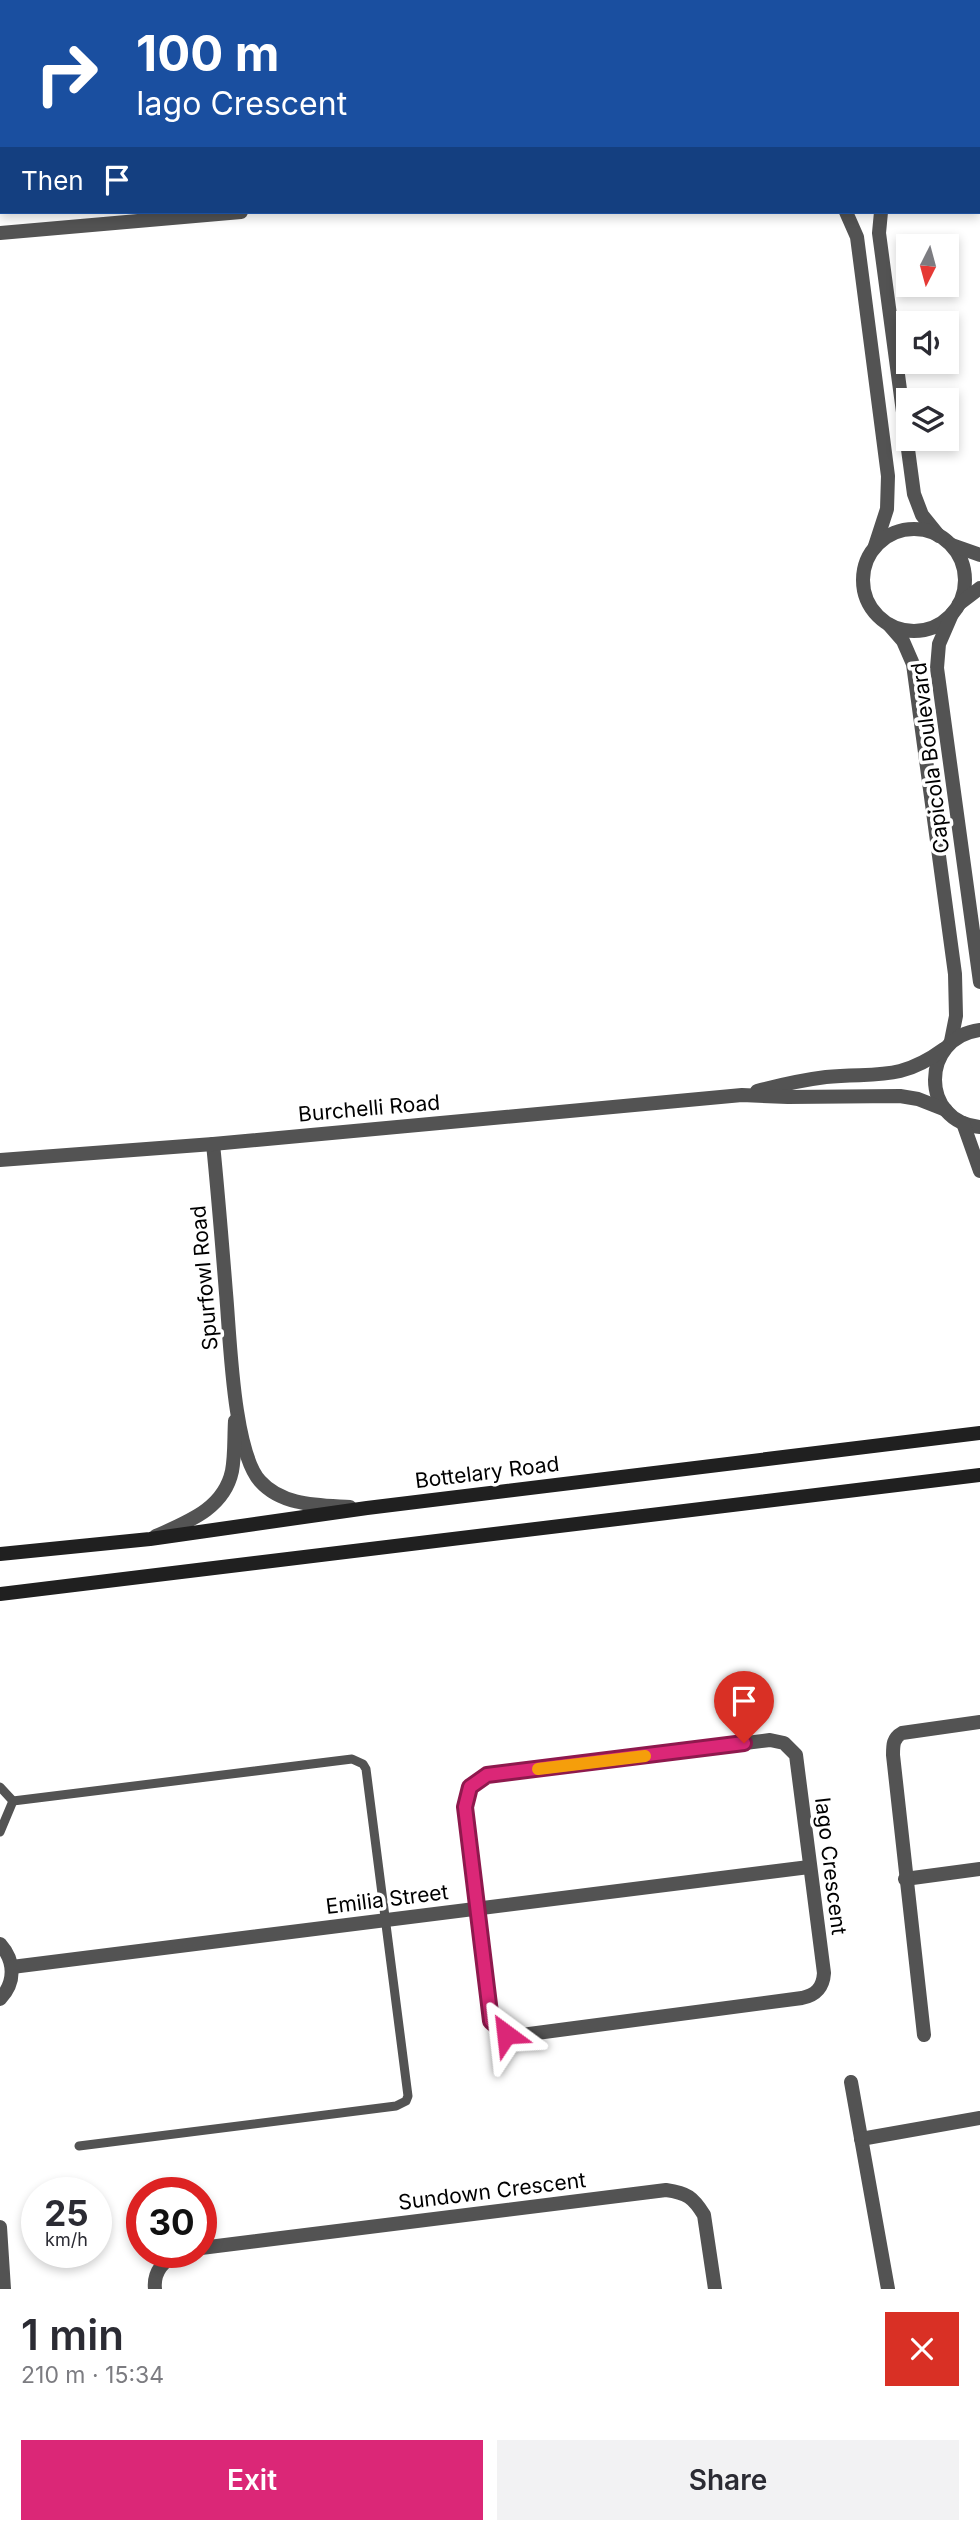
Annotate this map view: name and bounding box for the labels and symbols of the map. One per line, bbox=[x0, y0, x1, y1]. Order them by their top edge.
north arrow bbox=[896, 234, 959, 298]
street label: Capicola Boulevard bbox=[906, 661, 954, 855]
street label: Burchelli Road bbox=[297, 1089, 441, 1127]
street label: Spurfowl Road bbox=[185, 1205, 223, 1351]
street label: Bottelary Road bbox=[413, 1451, 561, 1493]
pin bbox=[714, 1671, 774, 1743]
street label: Iago Crescent bbox=[810, 1796, 852, 1936]
street label: Emilia Street bbox=[324, 1879, 450, 1919]
position arrow bbox=[469, 1997, 543, 2071]
street label: Sundown Crescent bbox=[397, 2167, 587, 2215]
speed limit sign: 30 bbox=[126, 2177, 217, 2268]

